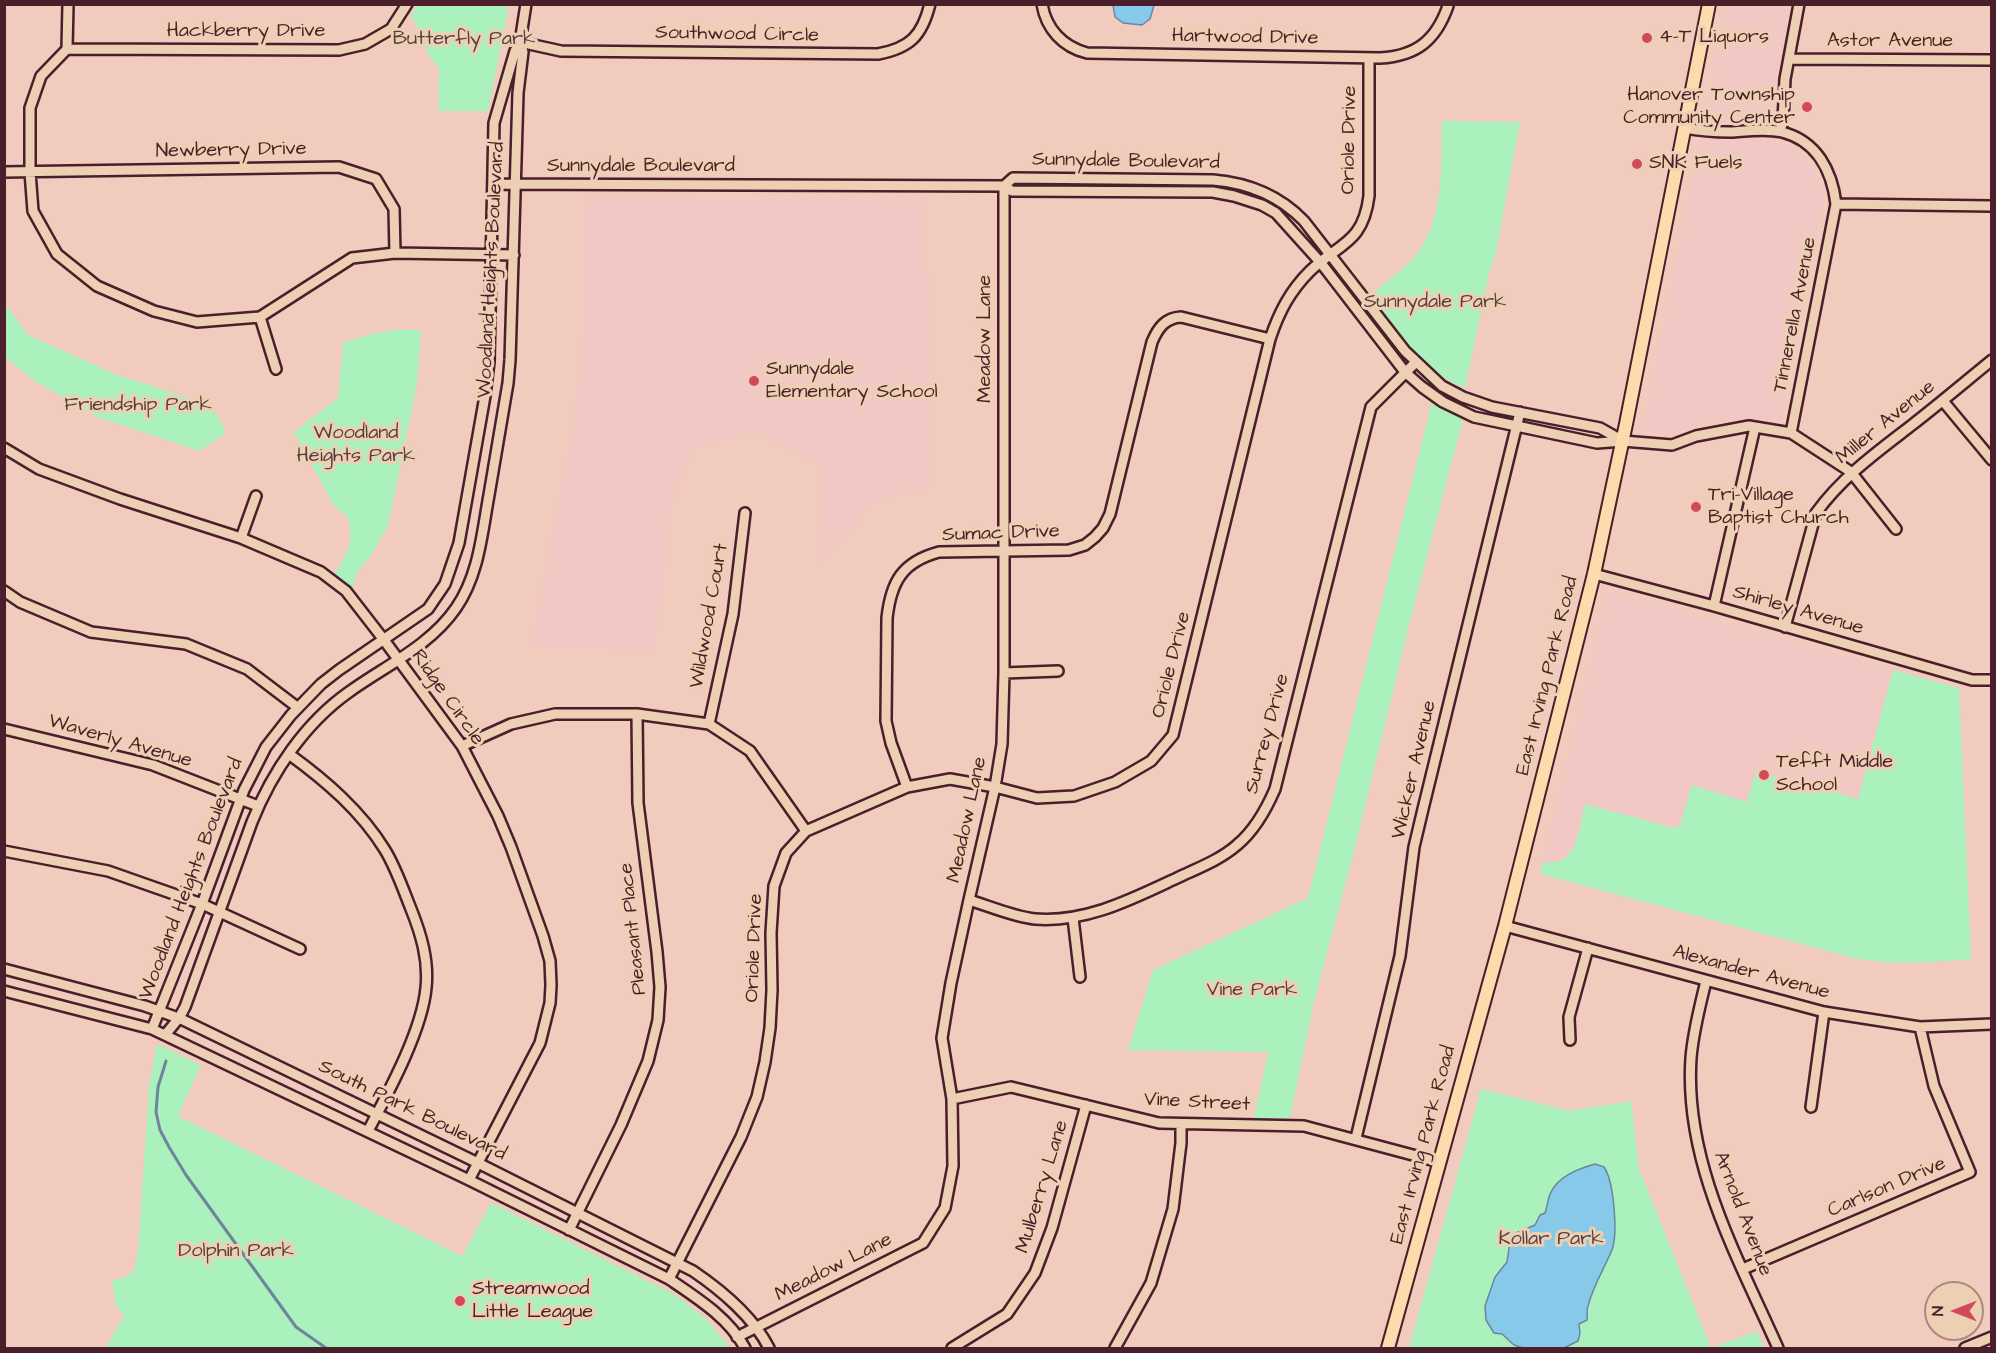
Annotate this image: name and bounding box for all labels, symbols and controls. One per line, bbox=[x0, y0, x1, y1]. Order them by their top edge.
street label: Hackberry Drive bbox=[167, 20, 325, 44]
street label: Southwood Circle bbox=[655, 22, 819, 48]
street label: Hartwood Drive bbox=[1172, 25, 1318, 51]
place label: 4-T Liquors bbox=[1659, 26, 1769, 50]
park label: Butterfly Park bbox=[393, 28, 535, 52]
street label: Astor Avenue bbox=[1827, 30, 1953, 54]
marker: 4-T Liquors bbox=[1640, 31, 1654, 45]
place label: Hanover Township Community Center bbox=[1623, 84, 1795, 131]
street label: Oriole Drive bbox=[1337, 85, 1363, 195]
marker: Hanover Township Community Center bbox=[1800, 100, 1814, 114]
street label: Newberry Drive bbox=[155, 138, 307, 164]
street label: Woodland Heights Boulevard bbox=[473, 141, 511, 399]
street label: Sunnydale Boulevard bbox=[1032, 148, 1220, 176]
place label: SNK Fuels bbox=[1649, 152, 1743, 176]
street label: Sunnydale Boulevard bbox=[547, 155, 735, 179]
marker: SNK Fuels bbox=[1630, 157, 1644, 171]
street label: Tinnerella Avenue bbox=[1769, 235, 1823, 395]
street label: Meadow Lane bbox=[974, 275, 998, 403]
park label: Sunnydale Park bbox=[1364, 291, 1506, 315]
place label: Sunnydale Elementary School bbox=[766, 358, 938, 405]
marker: Sunnydale Elementary School bbox=[747, 374, 761, 388]
street label: Miller Avenue bbox=[1832, 376, 1940, 470]
park label: Friendship Park bbox=[64, 394, 212, 418]
park label: Woodland Heights Park bbox=[297, 422, 415, 469]
place label: Tri-Village Baptist Church bbox=[1708, 484, 1849, 531]
marker: Tri-Village Baptist Church bbox=[1689, 500, 1703, 514]
street label: Sumac Drive bbox=[942, 520, 1060, 548]
street label: Wildwood Court bbox=[685, 542, 735, 690]
street label: East Irving Park Road bbox=[1512, 574, 1584, 778]
street label: Shirley Avenue bbox=[1730, 581, 1866, 641]
street label: Oriole Drive bbox=[1147, 609, 1197, 721]
street label: Ridge Circle bbox=[405, 645, 489, 751]
street label: Surrey Drive bbox=[1240, 671, 1296, 797]
street label: Wicker Avenue bbox=[1387, 698, 1443, 842]
street label: Waverly Avenue bbox=[45, 710, 195, 774]
place label: Tefft Middle School bbox=[1776, 751, 1893, 798]
street label: Woodland Heights Boulevard bbox=[135, 755, 249, 1003]
street label: Meadow Lane bbox=[943, 755, 993, 885]
marker: Tefft Middle School bbox=[1757, 768, 1771, 782]
street label: Pleasant Place bbox=[615, 862, 653, 996]
street label: Oriole Drive bbox=[741, 893, 769, 1003]
street label: Alexander Avenue bbox=[1670, 941, 1832, 1005]
park label: Vine Park bbox=[1207, 979, 1297, 1003]
street label: East Irving Park Road bbox=[1386, 1043, 1462, 1247]
street label: South Park Boulevard bbox=[314, 1055, 510, 1167]
street label: Vine Street bbox=[1143, 1088, 1251, 1118]
street label: Mulberry Lane bbox=[1011, 1118, 1075, 1256]
street label: Arnold Avenue bbox=[1707, 1148, 1777, 1280]
street label: Carlson Drive bbox=[1824, 1152, 1950, 1224]
street label: Meadow Lane bbox=[771, 1228, 897, 1308]
park label: Kollar Park bbox=[1498, 1228, 1604, 1252]
park label: Dolphin Park bbox=[178, 1240, 294, 1264]
place label: Streamwood Little League bbox=[472, 1278, 593, 1325]
north arrow bbox=[1924, 1281, 1984, 1341]
marker: Streamwood Little League bbox=[453, 1294, 467, 1308]
text: N bbox=[1927, 1306, 1949, 1316]

